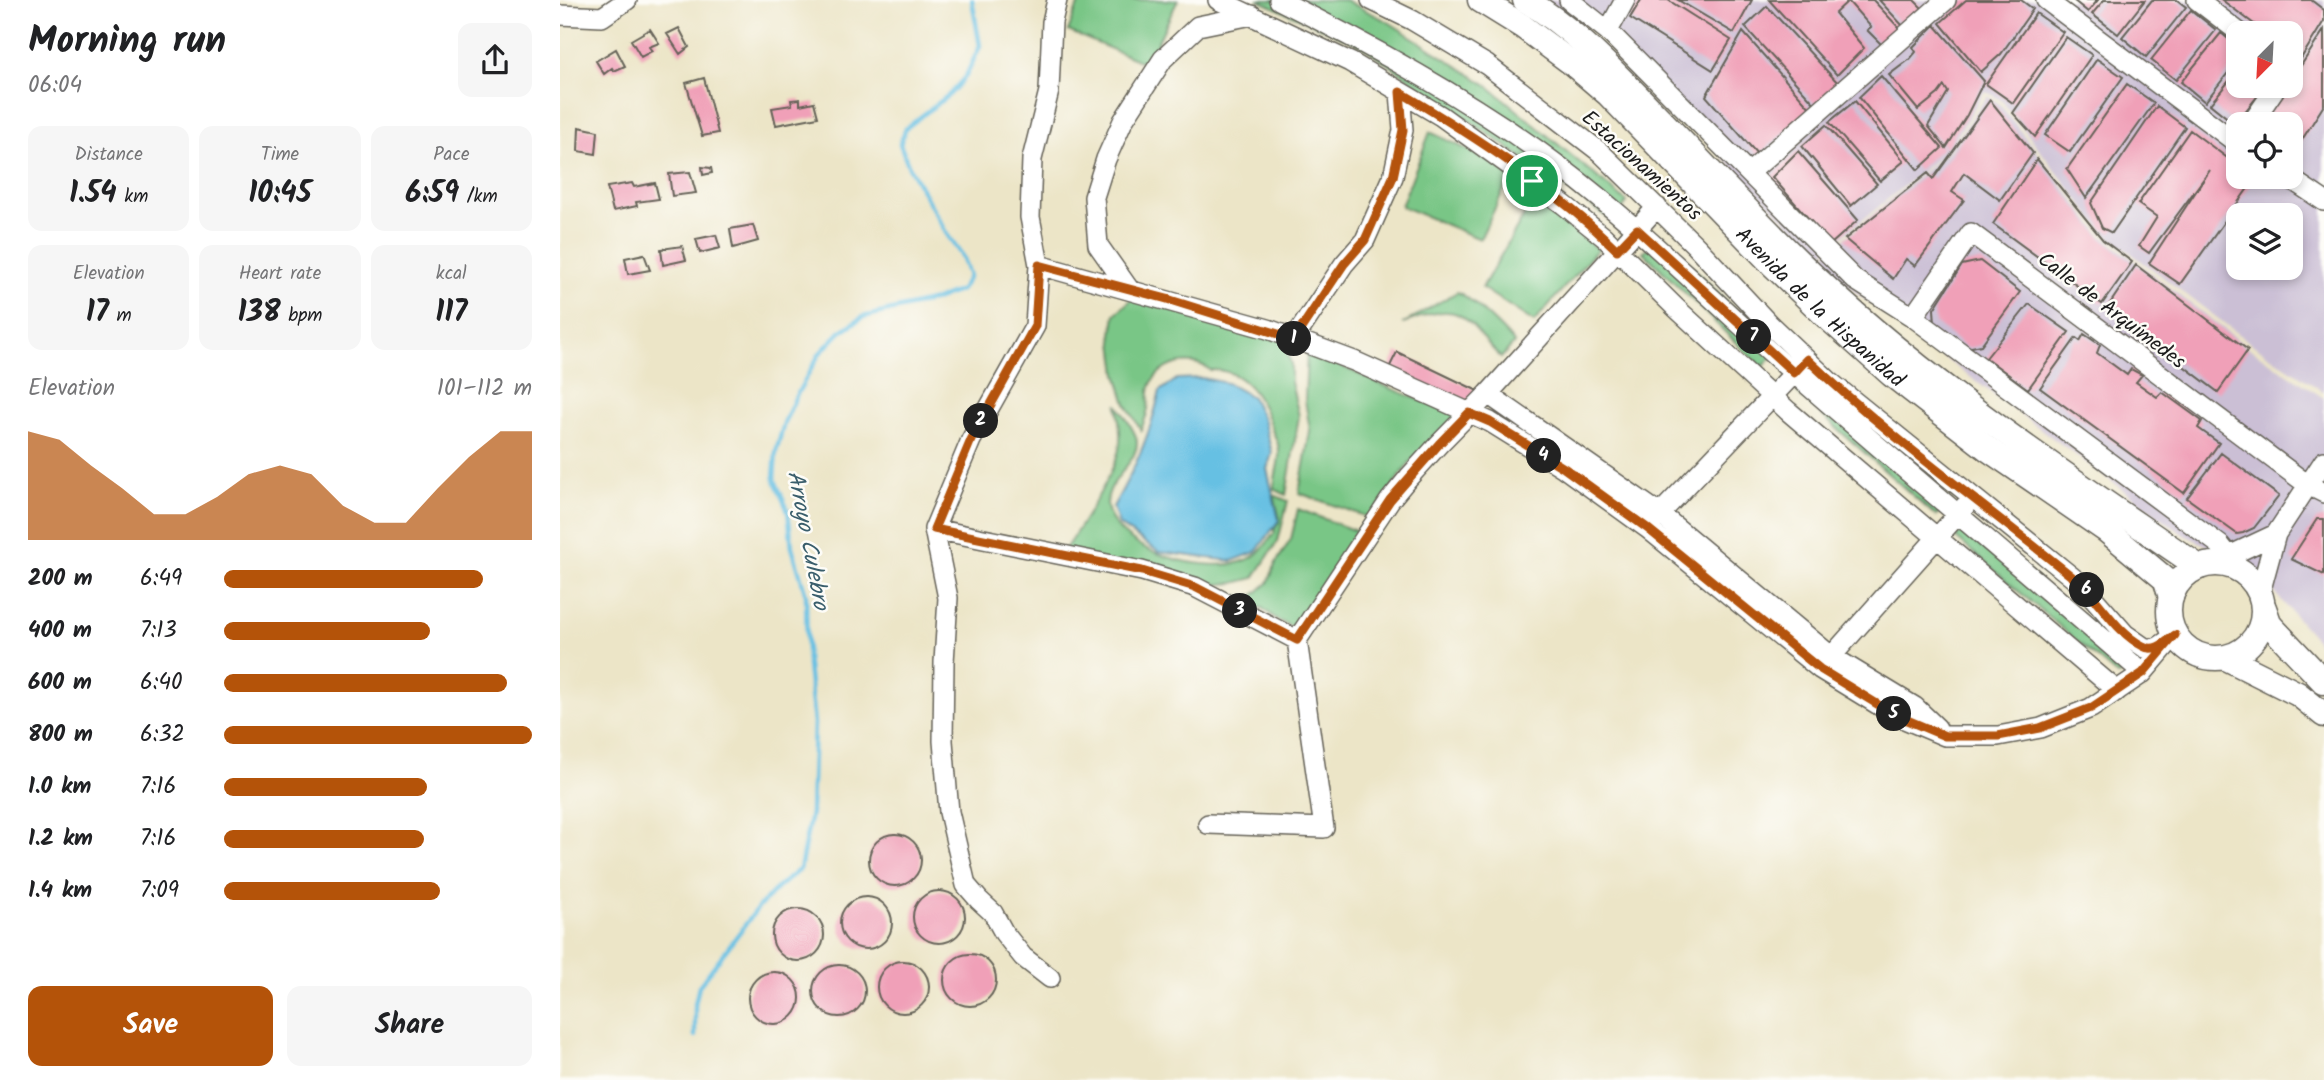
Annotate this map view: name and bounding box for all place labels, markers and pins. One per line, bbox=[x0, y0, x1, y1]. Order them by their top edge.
pin bbox=[1502, 151, 1562, 211]
pin: 7 bbox=[1736, 320, 1772, 354]
pin: 1 bbox=[1276, 322, 1312, 356]
pin: 2 bbox=[964, 404, 998, 438]
pin: 4 bbox=[1527, 438, 1562, 474]
pin: 6 bbox=[2070, 572, 2104, 608]
pin: 3 bbox=[1222, 594, 1258, 628]
pin: 5 bbox=[1876, 696, 1912, 732]

